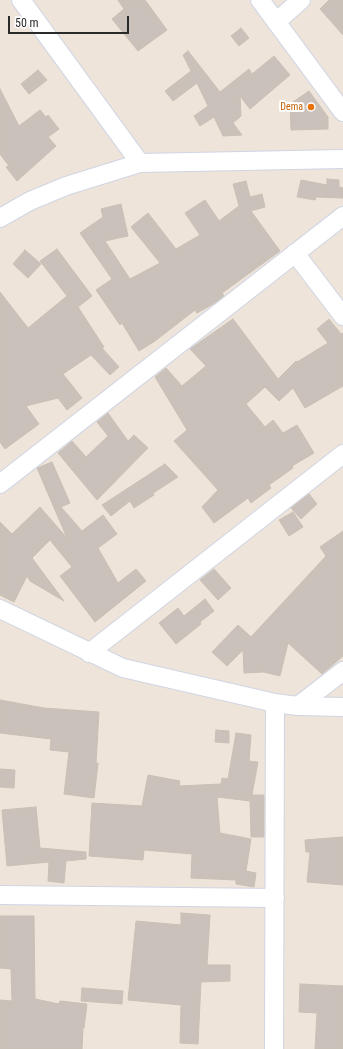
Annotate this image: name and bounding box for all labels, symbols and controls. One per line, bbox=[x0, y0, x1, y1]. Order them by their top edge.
scale bar bbox=[10, 8, 131, 34]
text: 50 m bbox=[15, 16, 39, 30]
place label: Dema bbox=[280, 101, 303, 113]
marker: Dema bbox=[306, 102, 316, 112]

